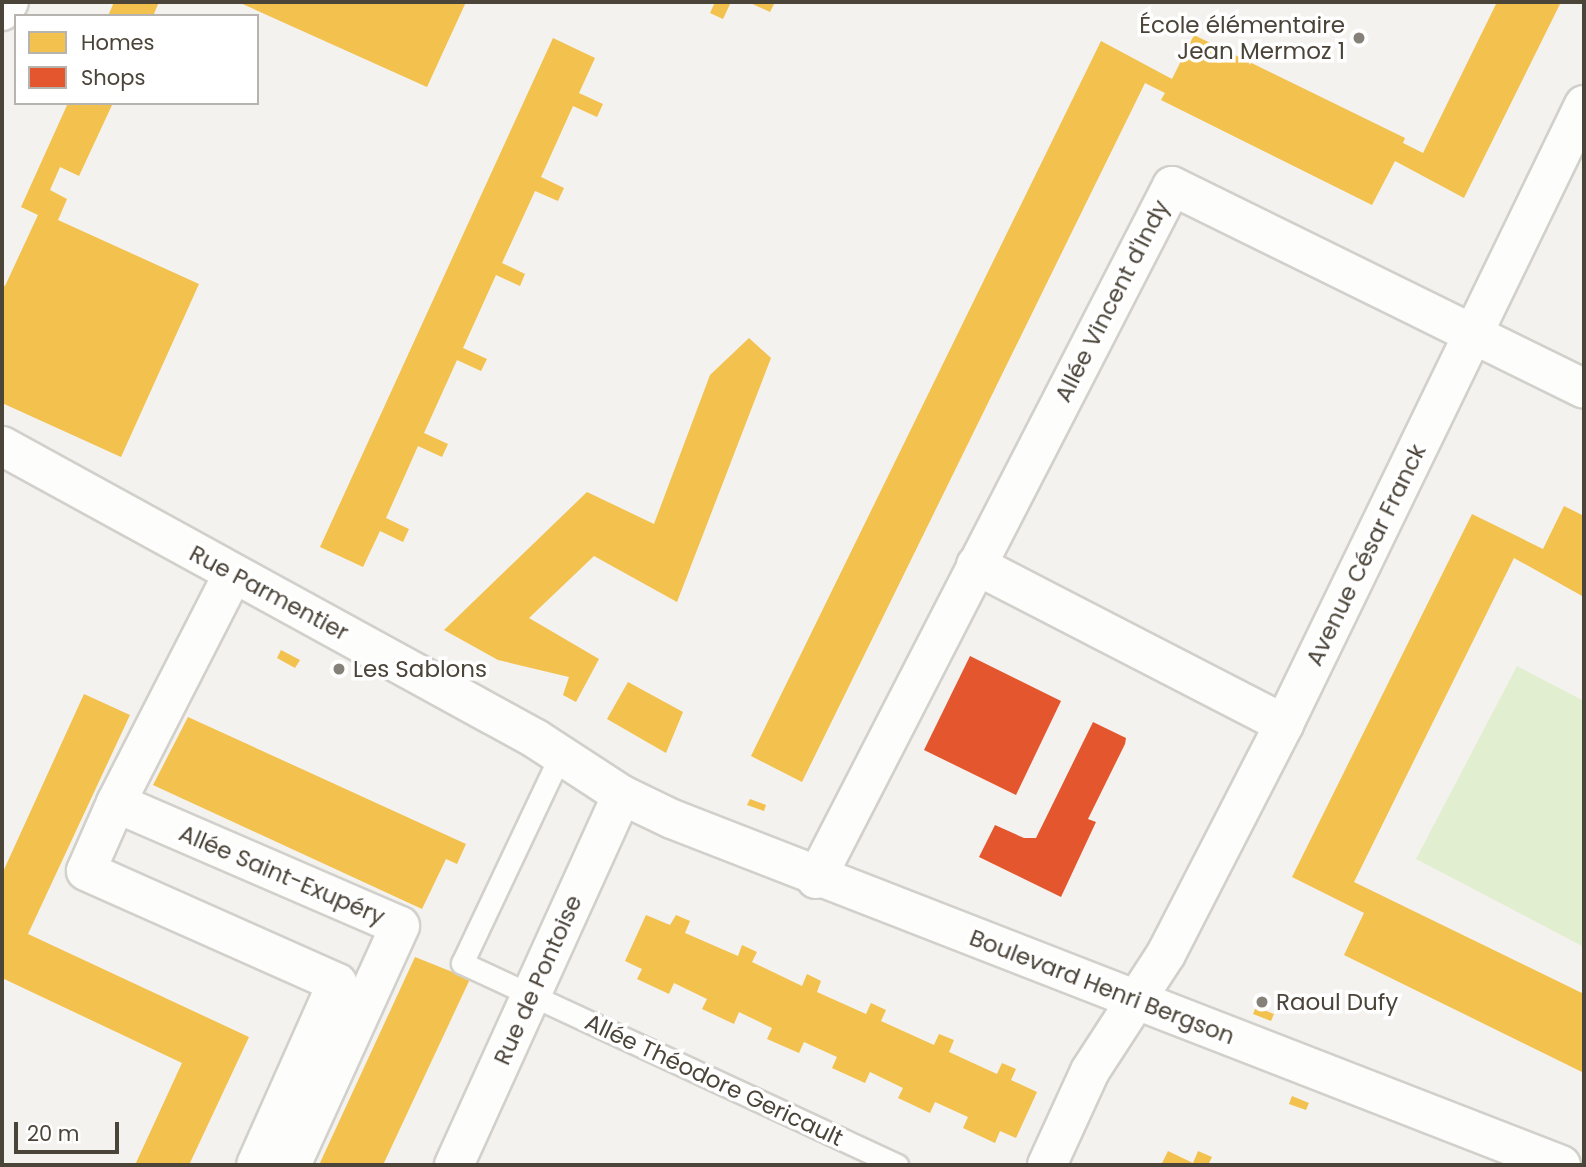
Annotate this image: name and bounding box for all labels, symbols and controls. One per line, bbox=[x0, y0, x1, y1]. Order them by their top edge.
place label: École élémentaire Jean Mermoz 1 bbox=[1139, 11, 1345, 65]
legend bbox=[14, 14, 259, 105]
text: Homes bbox=[81, 28, 155, 57]
marker: École élémentaire Jean Mermoz 1 bbox=[1351, 30, 1367, 46]
text: Shops bbox=[81, 63, 145, 92]
street label: Allée Vincent d'Indy bbox=[1049, 195, 1175, 407]
street label: Avenue César Franck bbox=[1300, 440, 1432, 670]
street label: Rue Parmentier bbox=[185, 539, 353, 647]
place label: Les Sablons bbox=[353, 655, 487, 683]
marker: Les Sablons bbox=[331, 661, 347, 677]
street label: Allée Saint-Exupéry bbox=[175, 819, 389, 931]
street label: Rue de Pontoise bbox=[488, 891, 588, 1069]
street label: Boulevard Henri Bergson bbox=[966, 924, 1238, 1050]
place label: Raoul Dufy bbox=[1276, 988, 1398, 1016]
marker: Raoul Dufy bbox=[1254, 994, 1270, 1010]
street label: Allée Théodore Gericault bbox=[581, 1008, 847, 1152]
scale bar bbox=[18, 1108, 122, 1152]
text: 20 m bbox=[27, 1119, 80, 1148]

